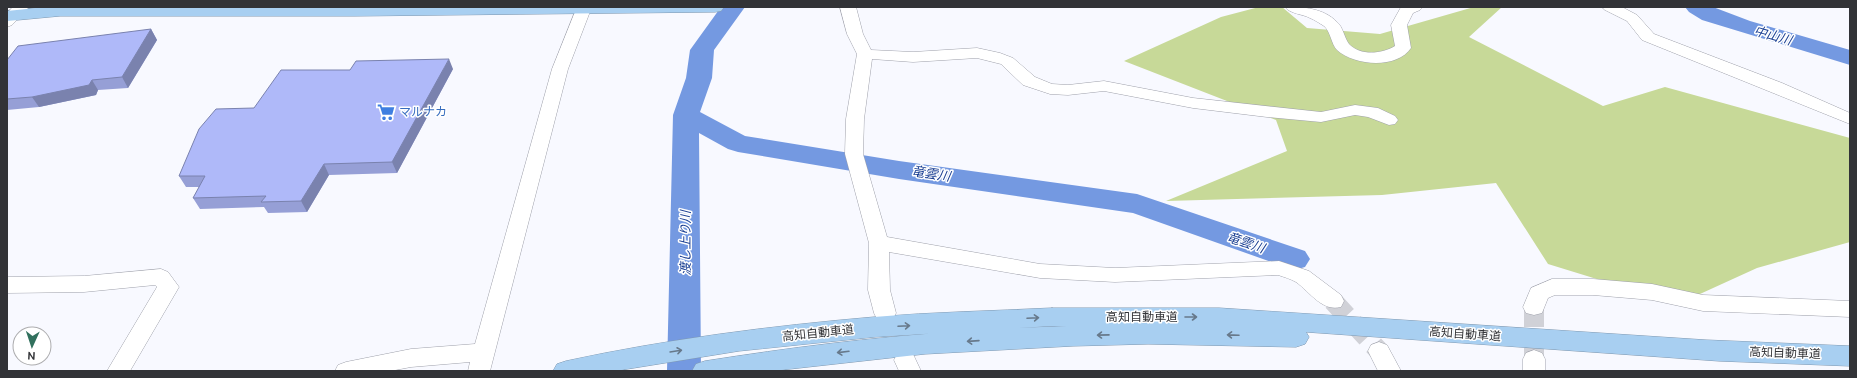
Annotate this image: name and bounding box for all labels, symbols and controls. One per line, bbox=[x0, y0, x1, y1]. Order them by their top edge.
water label: 中山川 bbox=[1752, 23, 1796, 48]
supermarket icon: マルナカ bbox=[376, 102, 396, 122]
place label: マルナカ bbox=[399, 105, 447, 118]
water label: 竜雲川 bbox=[911, 163, 953, 183]
water label: 渡し上り川 bbox=[678, 209, 692, 276]
water label: 竜雲川 bbox=[1225, 229, 1269, 256]
street label: 高知自動車道 bbox=[1106, 310, 1178, 323]
one-way arrow bbox=[1184, 313, 1197, 321]
one-way arrow bbox=[1026, 315, 1039, 322]
street label: 高知自動車道 bbox=[781, 322, 854, 343]
one-way arrow bbox=[897, 322, 910, 329]
street label: 高知自動車道 bbox=[1429, 325, 1501, 342]
north arrow bbox=[12, 326, 52, 366]
one-way arrow bbox=[1097, 331, 1110, 339]
one-way arrow bbox=[1227, 331, 1240, 338]
one-way arrow bbox=[967, 338, 980, 345]
street label: 高知自動車道 bbox=[1749, 345, 1821, 360]
one-way arrow bbox=[669, 347, 682, 355]
one-way arrow bbox=[837, 348, 850, 356]
text: N bbox=[27, 350, 36, 362]

